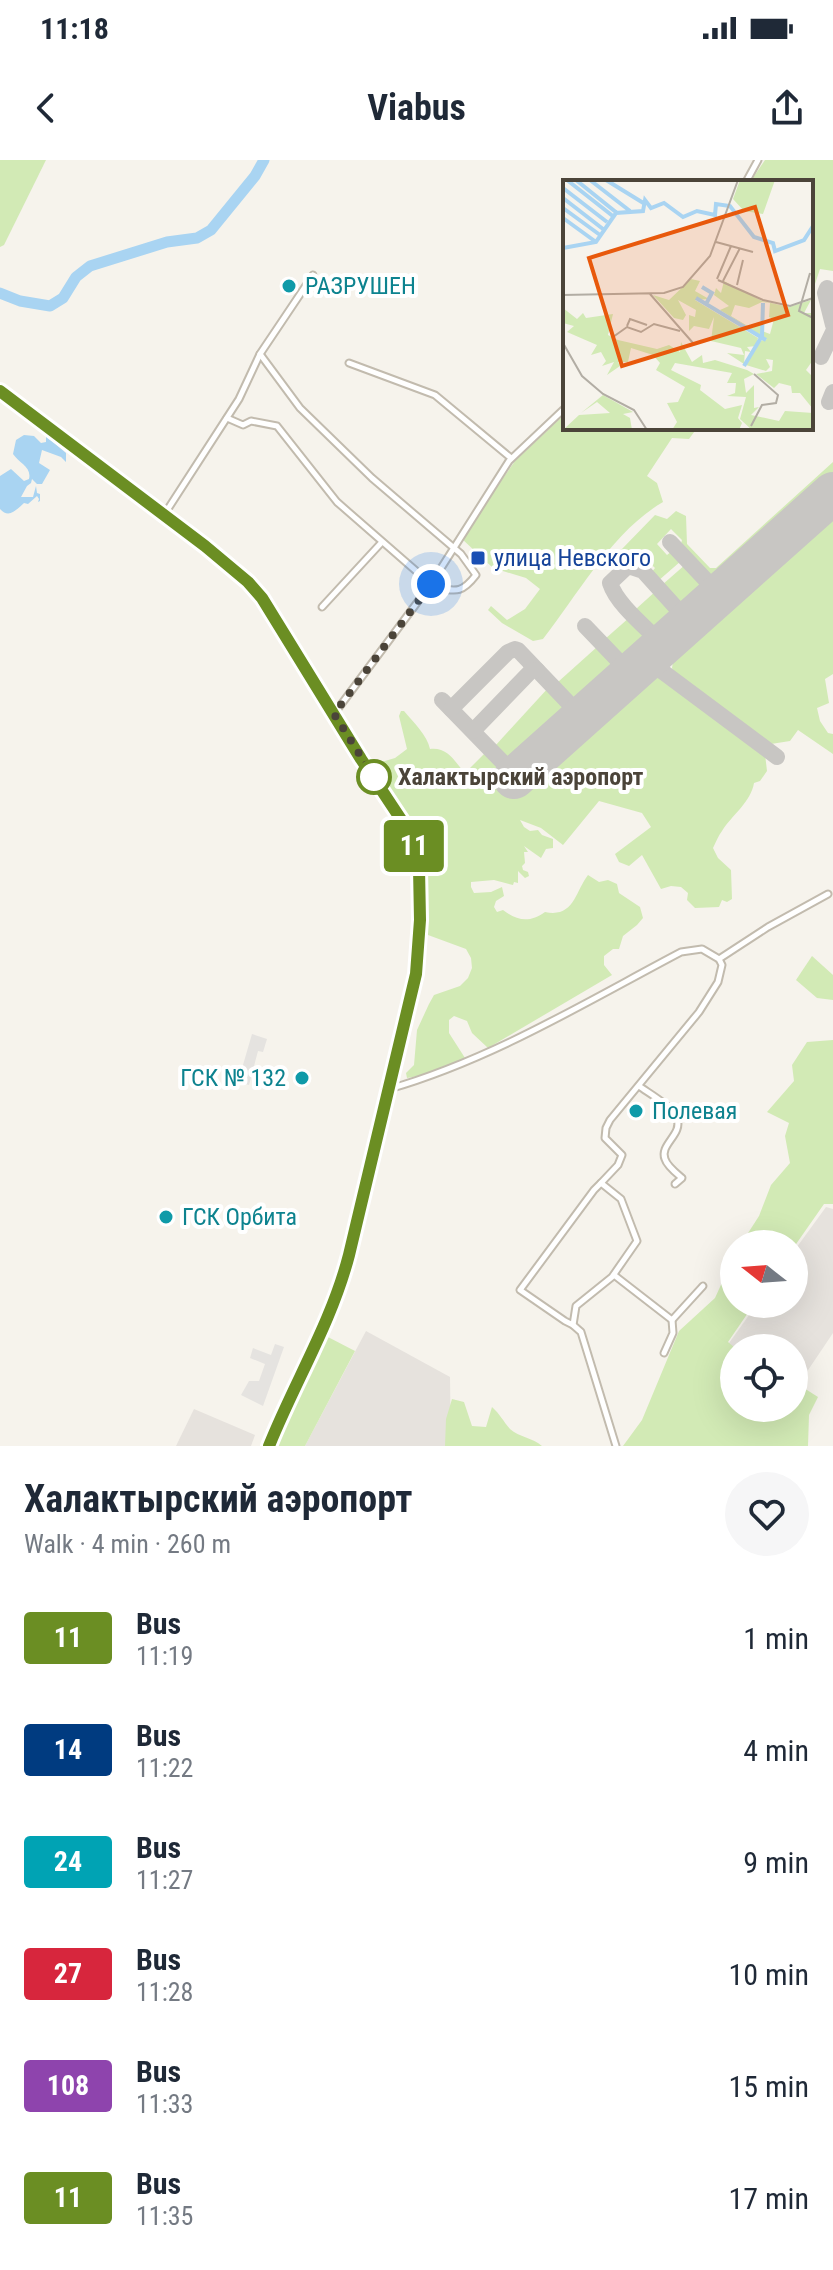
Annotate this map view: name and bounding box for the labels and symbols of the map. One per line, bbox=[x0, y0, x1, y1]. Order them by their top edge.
inset map bbox=[563, 180, 813, 430]
place label: РАЗРУШЕН bbox=[305, 272, 416, 300]
marker: РАЗРУШЕН bbox=[280, 277, 298, 295]
place label: улица Невского bbox=[494, 544, 651, 572]
marker: улица Невского bbox=[469, 549, 487, 567]
your location bbox=[411, 564, 451, 604]
marker: Халактырский аэропорт bbox=[357, 760, 391, 794]
place label: Халактырский аэропорт bbox=[398, 763, 644, 791]
line badge: 11 bbox=[378, 820, 450, 872]
place label: ГСК № 132 bbox=[180, 1064, 286, 1092]
marker: ГСК № 132 bbox=[293, 1069, 311, 1087]
place label: Полевая bbox=[652, 1097, 737, 1125]
marker: Полевая bbox=[627, 1102, 645, 1120]
place label: ГСК Орбита bbox=[182, 1203, 297, 1231]
marker: ГСК Орбита bbox=[157, 1208, 175, 1226]
north arrow bbox=[720, 1230, 808, 1318]

